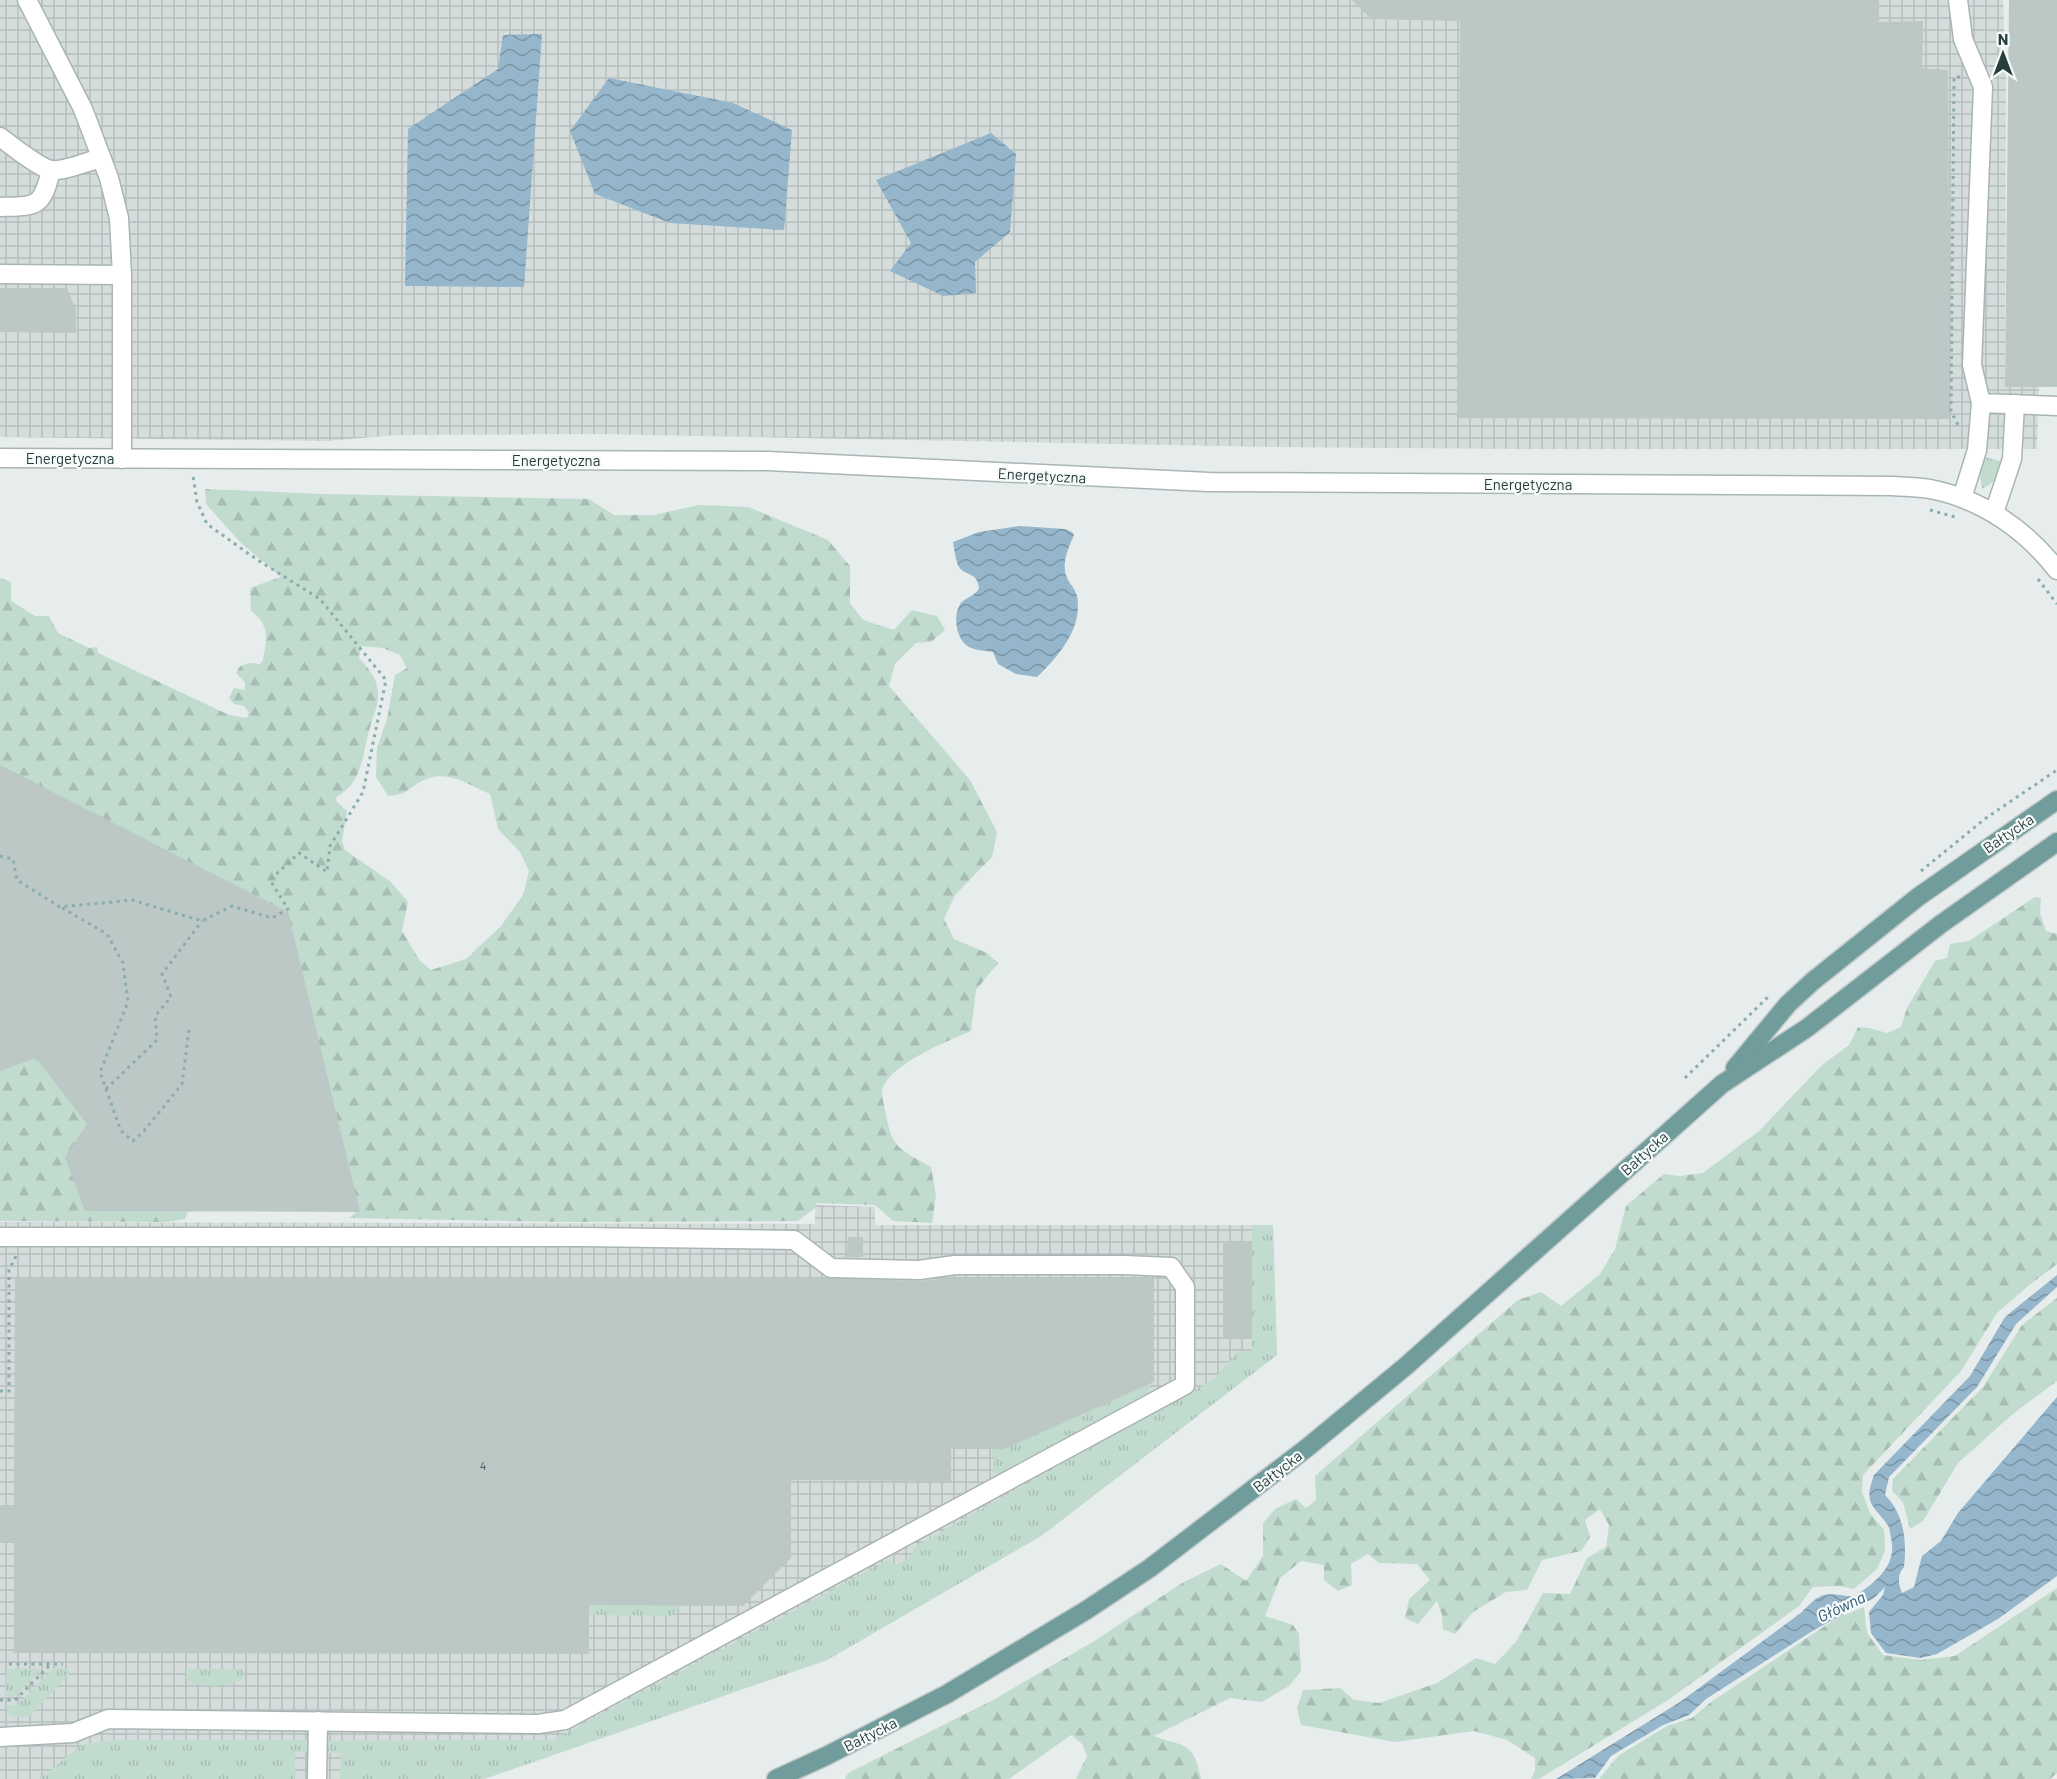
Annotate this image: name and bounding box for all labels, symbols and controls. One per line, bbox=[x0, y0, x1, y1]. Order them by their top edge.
north arrow bbox=[1973, 24, 2033, 84]
text: N bbox=[1998, 29, 2008, 48]
street label: Energetyczna bbox=[26, 449, 114, 467]
street label: Energetyczna bbox=[512, 451, 600, 469]
street label: Energetyczna bbox=[997, 464, 1087, 486]
street label: Energetyczna bbox=[1484, 475, 1572, 493]
street label: Bałtycka bbox=[1979, 810, 2037, 856]
street label: Bałtycka bbox=[1617, 1127, 1671, 1179]
street label: Bałtycka bbox=[1249, 1446, 1305, 1496]
house number: 4 bbox=[480, 1458, 486, 1472]
water label: Główna bbox=[1814, 1587, 1868, 1625]
street label: Bałtycka bbox=[840, 1713, 900, 1755]

